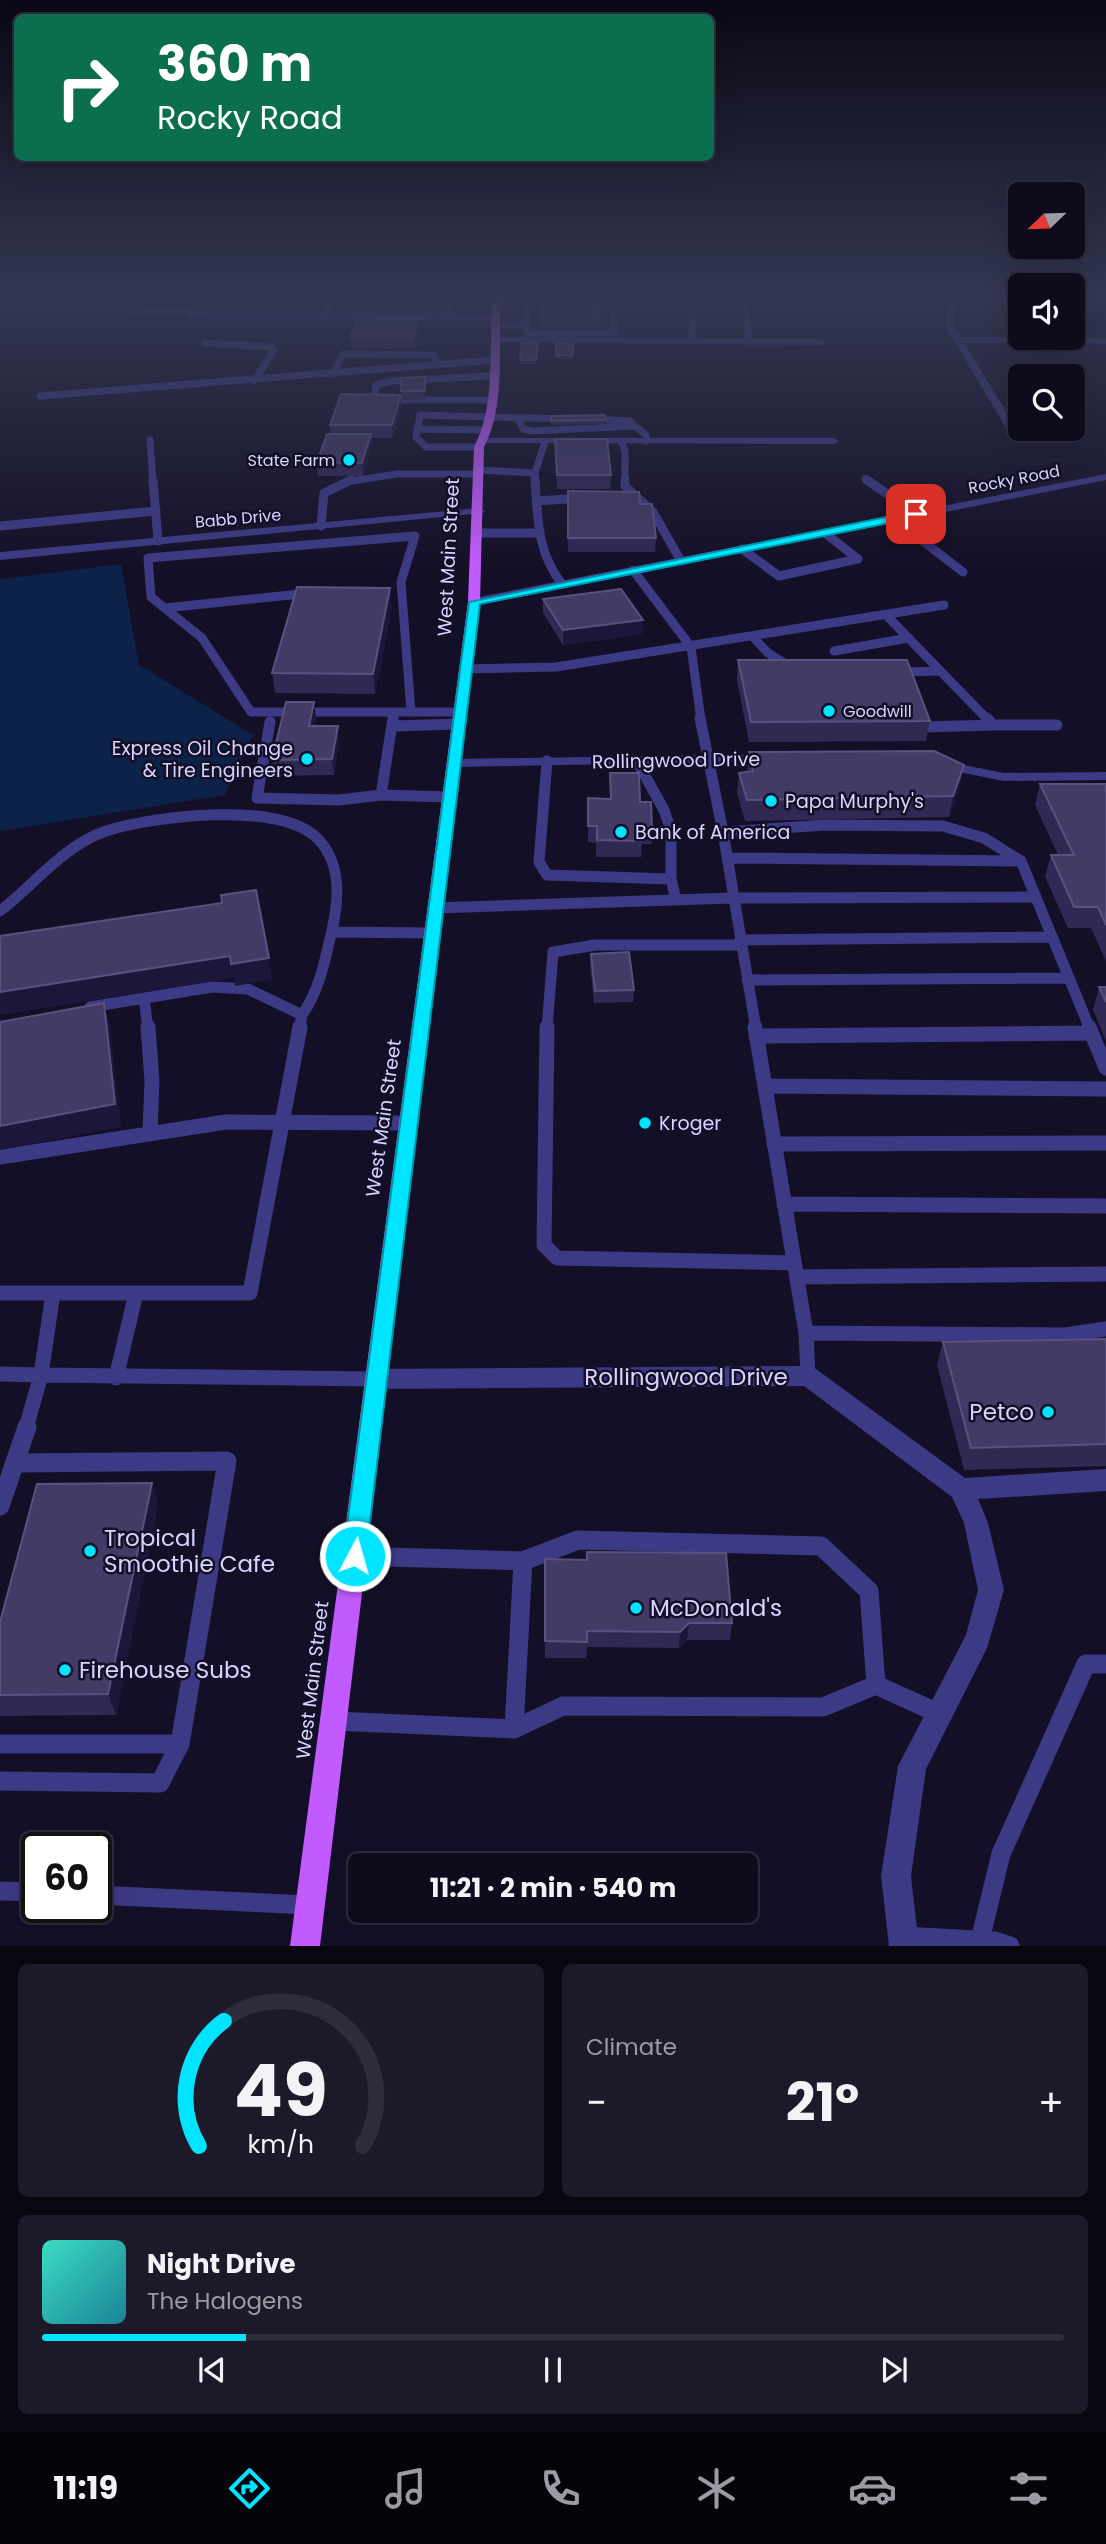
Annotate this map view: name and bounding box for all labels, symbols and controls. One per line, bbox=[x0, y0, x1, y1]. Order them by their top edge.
text: 360 m bbox=[157, 30, 312, 98]
icon: right bbox=[42, 42, 133, 133]
text: Rocky Road bbox=[157, 95, 343, 140]
north arrow bbox=[1008, 182, 1085, 259]
map controls bbox=[1008, 182, 1085, 441]
button: sound bbox=[1008, 273, 1085, 350]
button: search bbox=[1008, 364, 1085, 441]
place label: State Farm bbox=[248, 449, 335, 472]
marker: State Farm bbox=[341, 452, 357, 468]
street label: Rocky Road bbox=[966, 459, 1062, 500]
street label: West Main Street bbox=[431, 477, 466, 637]
pin bbox=[886, 484, 946, 544]
icon: arrive bbox=[897, 495, 935, 533]
street label: Babb Drive bbox=[194, 503, 282, 534]
place label: Goodwill bbox=[843, 700, 912, 723]
marker: Goodwill bbox=[821, 703, 837, 719]
place label: Express Oil Change & Tire Engineers bbox=[112, 735, 293, 784]
street label: Rollingwood Drive bbox=[592, 746, 760, 775]
marker: Express Oil Change & Tire Engineers bbox=[299, 751, 315, 767]
place label: Papa Murphy's bbox=[785, 788, 924, 815]
marker: Papa Murphy's bbox=[763, 793, 779, 809]
place label: Bank of America bbox=[635, 819, 790, 846]
marker: Bank of America bbox=[613, 824, 629, 840]
street label: West Main Street bbox=[359, 1037, 408, 1199]
place label: Kroger bbox=[659, 1110, 721, 1137]
marker: Kroger bbox=[637, 1115, 653, 1131]
street label: Rollingwood Drive bbox=[584, 1361, 788, 1393]
place label: Petco bbox=[969, 1396, 1034, 1428]
marker: Petco bbox=[1040, 1404, 1056, 1420]
position arrow bbox=[318, 1519, 392, 1593]
place label: Tropical Smoothie Cafe bbox=[104, 1522, 275, 1580]
marker: Tropical Smoothie Cafe bbox=[82, 1543, 98, 1559]
place label: McDonald's bbox=[650, 1592, 782, 1624]
street label: West Main Street bbox=[289, 1599, 336, 1761]
marker: McDonald's bbox=[628, 1600, 644, 1616]
place label: Firehouse Subs bbox=[79, 1654, 251, 1686]
marker: Firehouse Subs bbox=[57, 1662, 73, 1678]
speed limit sign: 60 bbox=[21, 1832, 112, 1923]
text: 11:21 · 2 min · 540 m bbox=[430, 1870, 676, 1906]
text: Climate bbox=[586, 2031, 677, 2063]
text: 49 bbox=[234, 2041, 328, 2142]
text: 21° bbox=[786, 2066, 859, 2139]
text: − bbox=[586, 2076, 607, 2129]
text: + bbox=[1038, 2076, 1064, 2129]
text: km/h bbox=[248, 2127, 314, 2162]
text: Night Drive bbox=[147, 2246, 295, 2282]
text: The Halogens bbox=[147, 2285, 303, 2317]
icon: previous bbox=[193, 2351, 231, 2389]
icon: pause bbox=[534, 2351, 572, 2389]
icon: next bbox=[875, 2351, 913, 2389]
icon: directions bbox=[225, 2464, 274, 2513]
icon: music bbox=[381, 2464, 430, 2513]
icon: phone bbox=[536, 2464, 585, 2513]
icon: climate bbox=[692, 2464, 741, 2513]
icon: car bbox=[848, 2464, 897, 2513]
icon: filters bbox=[1004, 2464, 1053, 2513]
text: 11:19 bbox=[53, 2465, 118, 2510]

